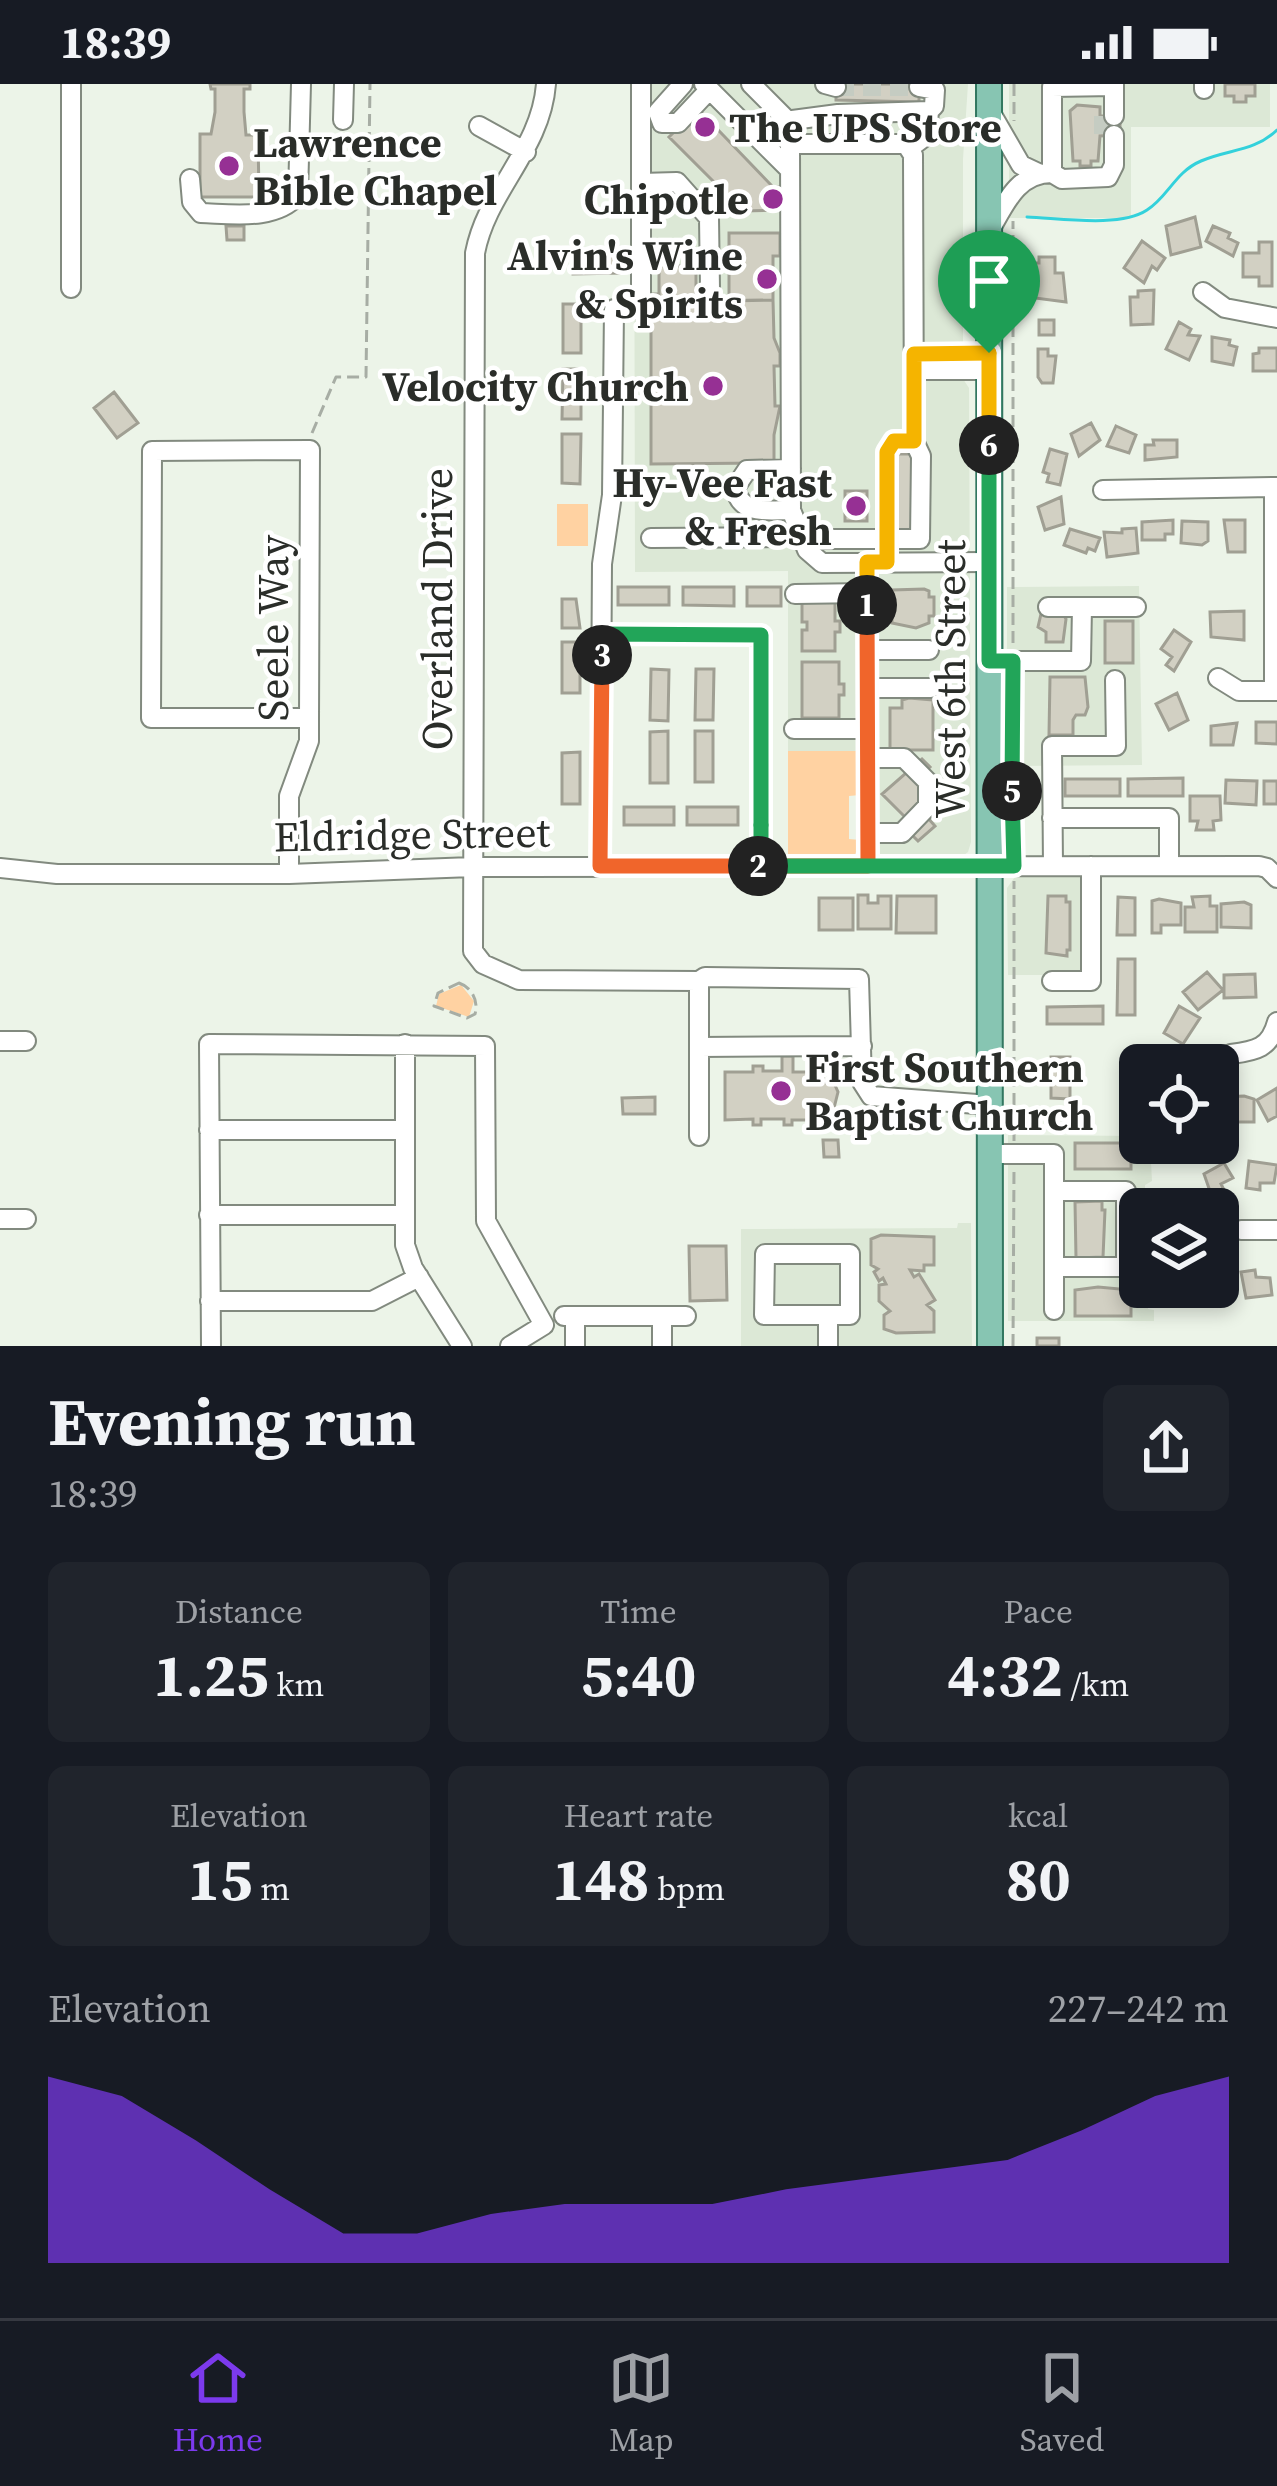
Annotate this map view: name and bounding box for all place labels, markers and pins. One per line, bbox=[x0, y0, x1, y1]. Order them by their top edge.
place label: The UPS Store bbox=[729, 98, 1002, 156]
place label: Lawrence Bible Chapel bbox=[253, 113, 497, 219]
marker: The UPS Store bbox=[692, 114, 718, 140]
marker: Lawrence Bible Chapel bbox=[216, 153, 242, 179]
place label: Chipotle bbox=[584, 170, 749, 228]
marker: Chipotle bbox=[760, 186, 786, 212]
place label: Alvin's Wine & Spirits bbox=[507, 226, 743, 332]
pin bbox=[938, 230, 1040, 353]
marker: Alvin's Wine & Spirits bbox=[754, 266, 780, 292]
place label: Velocity Church bbox=[382, 357, 689, 415]
marker: Velocity Church bbox=[700, 373, 726, 399]
pin: 6 bbox=[959, 415, 1019, 475]
place label: Hy-Vee Fast & Fresh bbox=[612, 453, 833, 559]
marker: Hy-Vee Fast & Fresh bbox=[843, 493, 869, 519]
pin: 1 bbox=[837, 575, 897, 635]
pin: 3 bbox=[572, 625, 632, 685]
pin: 5 bbox=[982, 761, 1042, 821]
pin: 2 bbox=[728, 836, 788, 896]
place label: First Southern Baptist Church bbox=[805, 1038, 1093, 1144]
marker: First Southern Baptist Church bbox=[768, 1078, 794, 1104]

